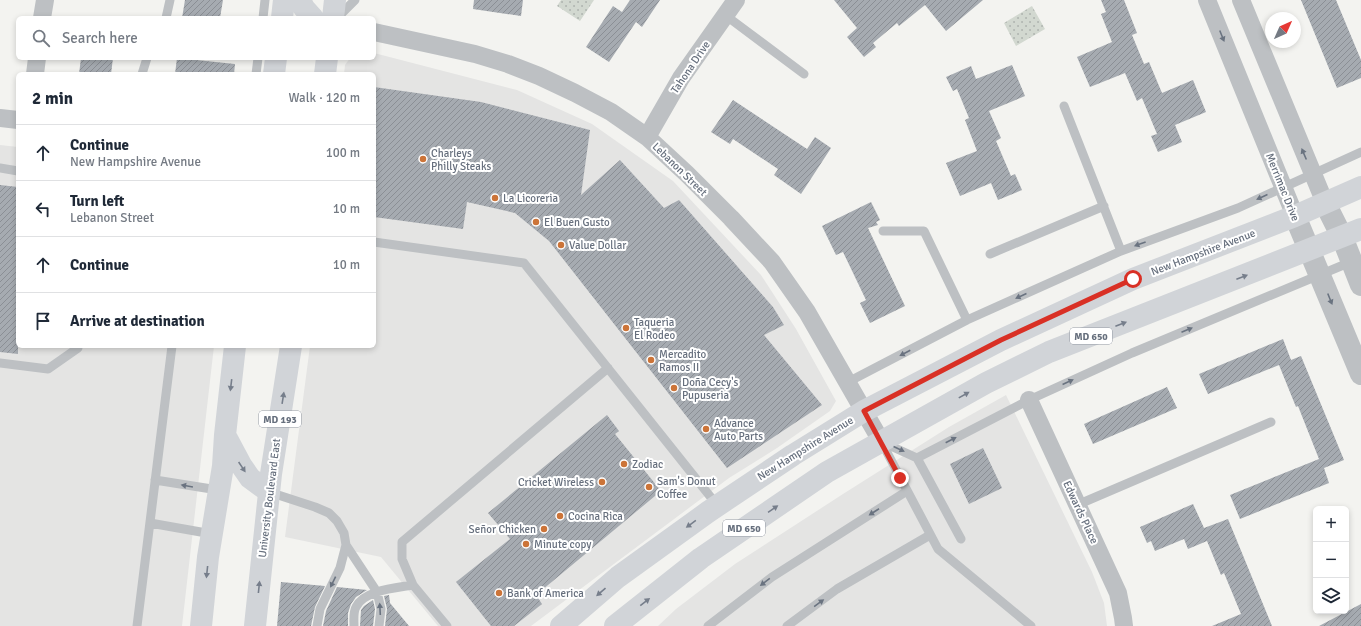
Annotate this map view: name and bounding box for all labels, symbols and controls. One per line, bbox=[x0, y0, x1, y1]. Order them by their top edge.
north arrow bbox=[1265, 12, 1301, 48]
search box bbox=[16, 16, 376, 60]
icon: search bbox=[30, 27, 52, 49]
text: Search here bbox=[62, 29, 138, 47]
one-way arrow bbox=[1219, 31, 1225, 43]
street label: Tahona Drive bbox=[668, 39, 713, 96]
text: 2 min bbox=[32, 88, 73, 109]
text: Walk · 120 m bbox=[289, 90, 360, 106]
text: Continue bbox=[70, 136, 129, 154]
street label: Lebanon Street bbox=[650, 140, 710, 199]
icon: ahead bbox=[32, 142, 54, 164]
text: 100 m bbox=[326, 145, 360, 161]
place label: Charleys Philly Steaks bbox=[431, 147, 491, 173]
one-way arrow bbox=[1301, 147, 1307, 159]
street label: Merrimac Drive bbox=[1263, 151, 1302, 223]
text: New Hampshire Avenue bbox=[70, 154, 201, 170]
marker: Charleys Philly Steaks bbox=[418, 154, 428, 164]
text: Turn left bbox=[70, 192, 124, 210]
place label: La Licoreria bbox=[503, 192, 559, 205]
marker: La Licoreria bbox=[490, 193, 500, 203]
one-way arrow bbox=[1256, 194, 1267, 200]
icon: left bbox=[32, 198, 54, 220]
text: 10 m bbox=[333, 201, 360, 217]
text: Lebanon Street bbox=[70, 210, 154, 226]
place label: El Buen Gusto bbox=[544, 216, 610, 229]
marker: El Buen Gusto bbox=[531, 217, 541, 227]
street label: New Hampshire Avenue bbox=[1149, 227, 1257, 278]
place label: Value Dollar bbox=[569, 239, 626, 252]
marker: Value Dollar bbox=[556, 240, 566, 250]
one-way arrow bbox=[1134, 241, 1146, 247]
icon: ahead bbox=[32, 254, 54, 276]
text: Continue bbox=[70, 256, 129, 274]
text: 10 m bbox=[333, 257, 360, 273]
route start bbox=[1124, 270, 1142, 288]
one-way arrow bbox=[1236, 273, 1248, 279]
one-way arrow bbox=[1016, 293, 1027, 299]
one-way arrow bbox=[1328, 293, 1334, 305]
icon: arrive bbox=[32, 310, 54, 332]
text: Arrive at destination bbox=[70, 312, 205, 330]
place label: Taqueria El Rodeo bbox=[634, 316, 675, 342]
one-way arrow bbox=[1115, 321, 1127, 327]
marker: Taqueria El Rodeo bbox=[621, 323, 631, 333]
one-way arrow bbox=[1181, 327, 1192, 333]
road number: MD 650 bbox=[1070, 328, 1112, 344]
place label: Mercadito Ramos II bbox=[659, 348, 706, 374]
one-way arrow bbox=[899, 350, 910, 356]
marker: Mercadito Ramos II bbox=[646, 355, 656, 365]
place label: Doña Cecy's Pupuseria bbox=[682, 376, 739, 402]
one-way arrow bbox=[227, 379, 234, 391]
one-way arrow bbox=[1062, 379, 1073, 385]
marker: Doña Cecy's Pupuseria bbox=[669, 383, 679, 393]
one-way arrow bbox=[958, 391, 970, 398]
one-way arrow bbox=[280, 392, 286, 404]
road number: MD 193 bbox=[259, 411, 301, 427]
street label: New Hampshire Avenue bbox=[755, 414, 856, 483]
place label: Advance Auto Parts bbox=[714, 417, 763, 443]
marker: Advance Auto Parts bbox=[701, 424, 711, 434]
one-way arrow bbox=[945, 437, 957, 443]
street label: University Boulevard East bbox=[256, 438, 283, 558]
one-way arrow bbox=[893, 446, 905, 452]
place label: Zodiac bbox=[632, 458, 663, 471]
marker: Zodiac bbox=[619, 459, 629, 469]
one-way arrow bbox=[239, 461, 246, 473]
route end bbox=[891, 469, 909, 487]
place label: Sam's Donut Coffee bbox=[657, 475, 716, 501]
place label: Cricket Wireless bbox=[518, 476, 594, 489]
marker: Cricket Wireless bbox=[597, 477, 607, 487]
street label: Edwards Place bbox=[1060, 479, 1101, 546]
one-way arrow bbox=[180, 482, 193, 488]
marker: Sam's Donut Coffee bbox=[644, 482, 654, 492]
one-way arrow bbox=[768, 505, 778, 513]
map controls bbox=[1313, 506, 1349, 614]
button: + bbox=[1313, 506, 1349, 542]
one-way arrow bbox=[869, 508, 879, 516]
place label: Cocina Rica bbox=[568, 510, 623, 523]
marker: Cocina Rica bbox=[555, 511, 565, 521]
one-way arrow bbox=[685, 520, 696, 528]
road number: MD 650 bbox=[723, 520, 765, 536]
place label: Señor Chicken bbox=[469, 523, 536, 536]
marker: Señor Chicken bbox=[539, 524, 549, 534]
place label: Minute copy bbox=[534, 538, 592, 551]
marker: Minute copy bbox=[521, 539, 531, 549]
button: − bbox=[1313, 542, 1349, 578]
one-way arrow bbox=[203, 566, 210, 578]
one-way arrow bbox=[330, 576, 337, 587]
one-way arrow bbox=[760, 578, 770, 586]
button: layers bbox=[1313, 578, 1349, 614]
one-way arrow bbox=[256, 581, 262, 593]
place label: Bank of America bbox=[507, 587, 584, 600]
one-way arrow bbox=[596, 587, 606, 596]
marker: Bank of America bbox=[494, 588, 504, 598]
one-way arrow bbox=[640, 597, 651, 606]
one-way arrow bbox=[814, 599, 824, 607]
one-way arrow bbox=[376, 603, 383, 615]

